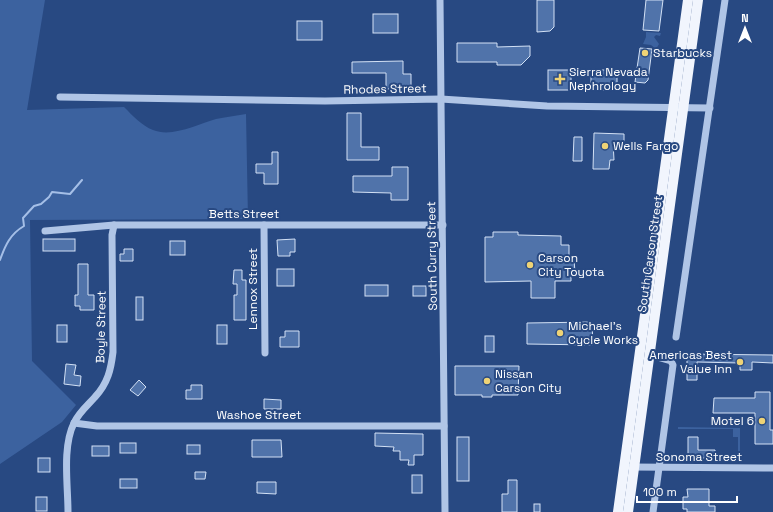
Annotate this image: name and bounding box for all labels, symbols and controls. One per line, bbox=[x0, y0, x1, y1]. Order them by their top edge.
north arrow bbox=[725, 8, 765, 48]
text: N bbox=[741, 11, 749, 25]
place label: Starbucks bbox=[653, 45, 712, 61]
marker: Starbucks bbox=[640, 48, 650, 58]
place label: Sierra Nevada Nephrology bbox=[569, 64, 648, 94]
marker: Sierra Nevada Nephrology bbox=[554, 73, 566, 85]
street label: Rhodes Street bbox=[343, 80, 427, 98]
place label: Wells Fargo bbox=[613, 138, 678, 154]
marker: Wells Fargo bbox=[600, 141, 610, 151]
street label: South Carson Street bbox=[634, 194, 666, 314]
street label: South Curry Street bbox=[423, 201, 441, 311]
street label: Betts Street bbox=[209, 206, 279, 222]
street label: Lennox Street bbox=[245, 248, 261, 330]
place label: Carson City Toyota bbox=[538, 250, 605, 280]
marker: Carson City Toyota bbox=[525, 260, 535, 270]
street label: Boyle Street bbox=[92, 291, 110, 363]
place label: Michael's Cycle Works bbox=[568, 318, 638, 348]
marker: Michael's Cycle Works bbox=[555, 328, 565, 338]
place label: Americas Best Value Inn bbox=[649, 347, 732, 377]
marker: Americas Best Value Inn bbox=[735, 357, 745, 367]
place label: Nissan Carson City bbox=[495, 366, 562, 396]
marker: Nissan Carson City bbox=[482, 376, 492, 386]
street label: Washoe Street bbox=[216, 407, 302, 423]
place label: Motel 6 bbox=[711, 413, 754, 429]
marker: Motel 6 bbox=[757, 416, 767, 426]
street label: Sonoma Street bbox=[656, 449, 742, 465]
scale bar bbox=[637, 478, 737, 504]
text: 100 m bbox=[643, 484, 677, 500]

